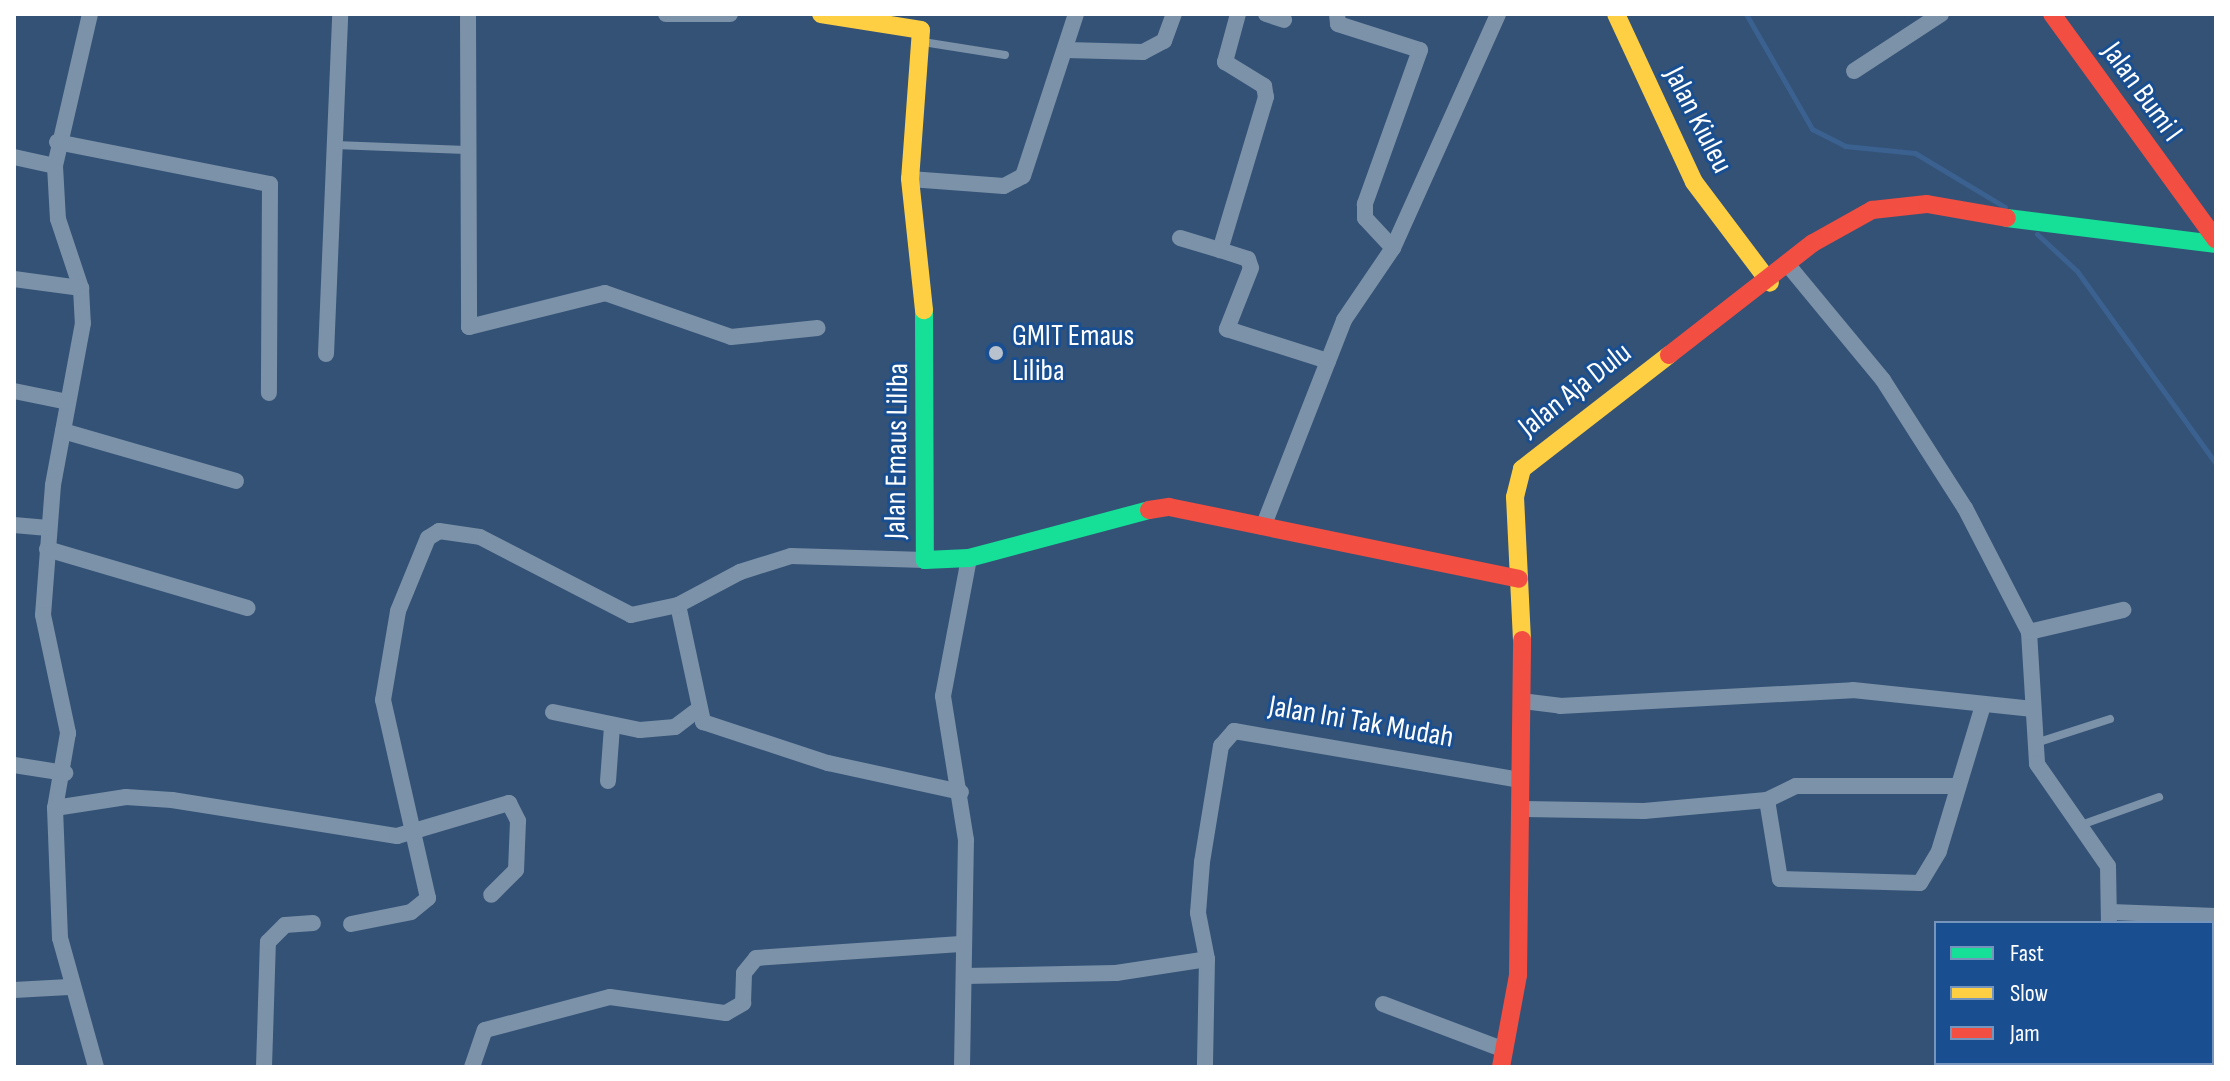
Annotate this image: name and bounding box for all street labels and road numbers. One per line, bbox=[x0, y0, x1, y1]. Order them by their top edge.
street label: Jalan Bumi I bbox=[2094, 35, 2190, 149]
street label: Jalan Kiuleu bbox=[1656, 61, 1740, 179]
street label: Jalan Aja Dulu bbox=[1511, 335, 1639, 445]
street label: Jalan Emaus Liliba bbox=[877, 363, 917, 539]
street label: Jalan Ini Tak Mudah bbox=[1266, 688, 1456, 756]

